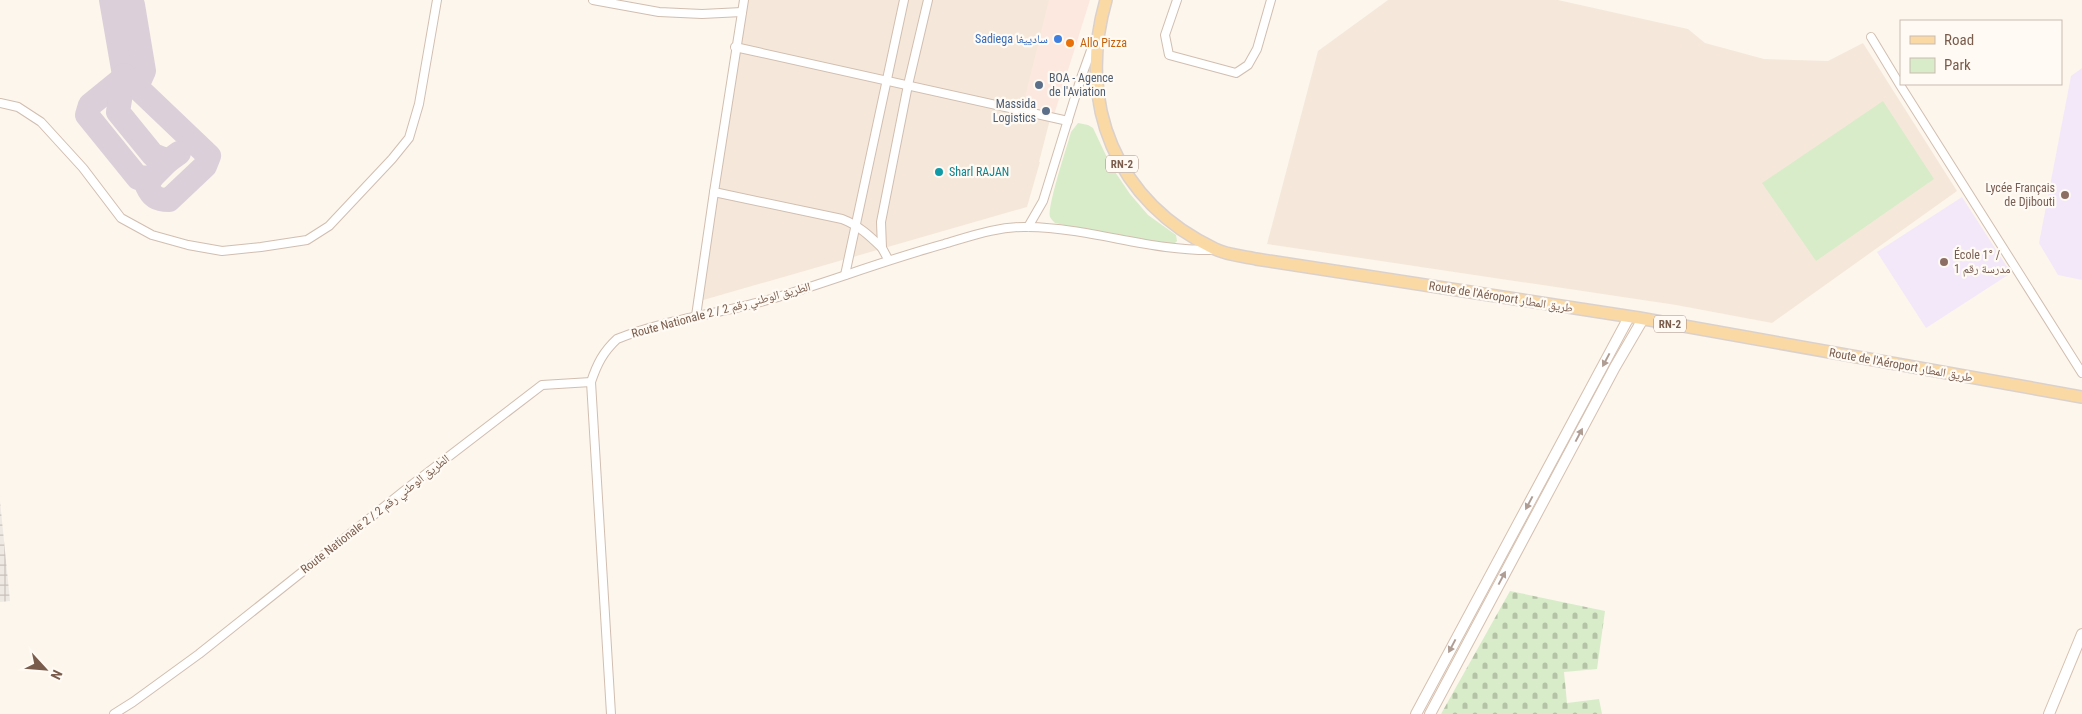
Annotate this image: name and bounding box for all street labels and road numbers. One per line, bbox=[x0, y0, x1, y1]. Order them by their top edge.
road number: RN-2 bbox=[1106, 156, 1138, 172]
street label: Route Nationale 2 / الطريق الوطني رقم 2 bbox=[630, 279, 813, 344]
street label: Route de l'Aéroport طريق المطار bbox=[1428, 279, 1574, 316]
road number: RN-2 bbox=[1654, 316, 1686, 332]
street label: Route de l'Aéroport طريق المطار bbox=[1828, 345, 1974, 385]
street label: Route Nationale 2 / الطريق الوطني رقم 2 bbox=[298, 452, 454, 579]

